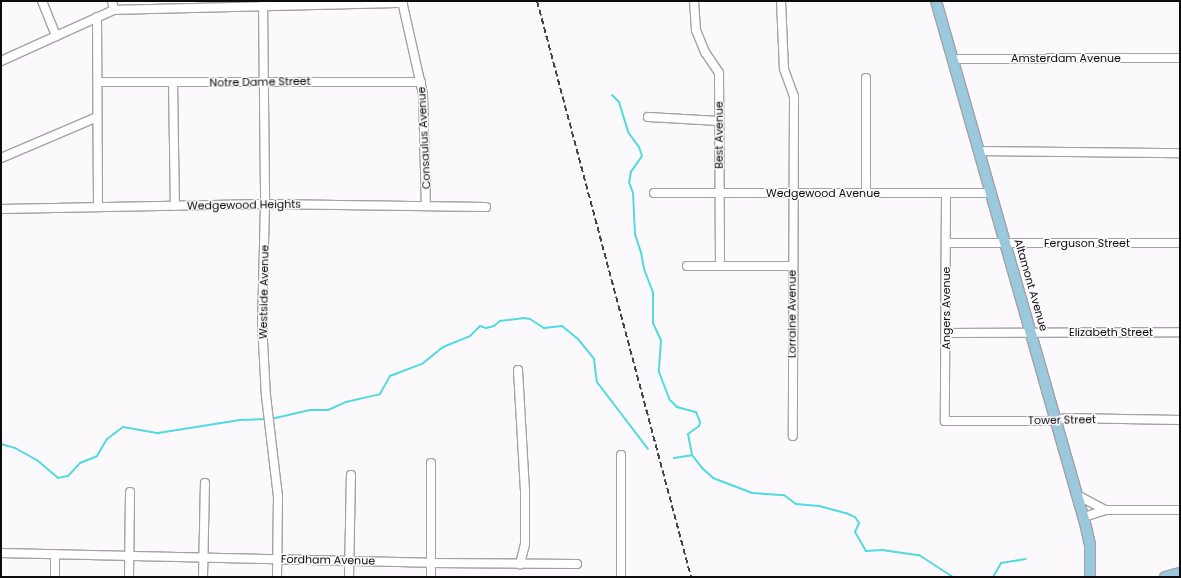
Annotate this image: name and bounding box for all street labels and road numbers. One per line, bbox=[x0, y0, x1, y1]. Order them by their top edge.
street label: Amsterdam Avenue bbox=[1011, 51, 1121, 65]
street label: Notre Dame Street bbox=[209, 75, 311, 89]
street label: Consaulus Avenue bbox=[415, 86, 433, 190]
street label: Best Avenue bbox=[712, 101, 726, 169]
street label: Wedgewood Avenue bbox=[766, 186, 880, 200]
street label: Wedgewood Heights bbox=[187, 197, 301, 213]
street label: Ferguson Street bbox=[1044, 236, 1130, 250]
street label: Altamont Avenue bbox=[1012, 237, 1050, 333]
street label: Westside Avenue bbox=[257, 245, 271, 339]
street label: Angers Avenue bbox=[939, 267, 953, 349]
street label: Lorraine Avenue bbox=[785, 270, 799, 358]
street label: Elizabeth Street bbox=[1069, 325, 1153, 339]
street label: Tower Street bbox=[1028, 413, 1096, 427]
street label: Fordham Avenue bbox=[281, 553, 375, 567]

